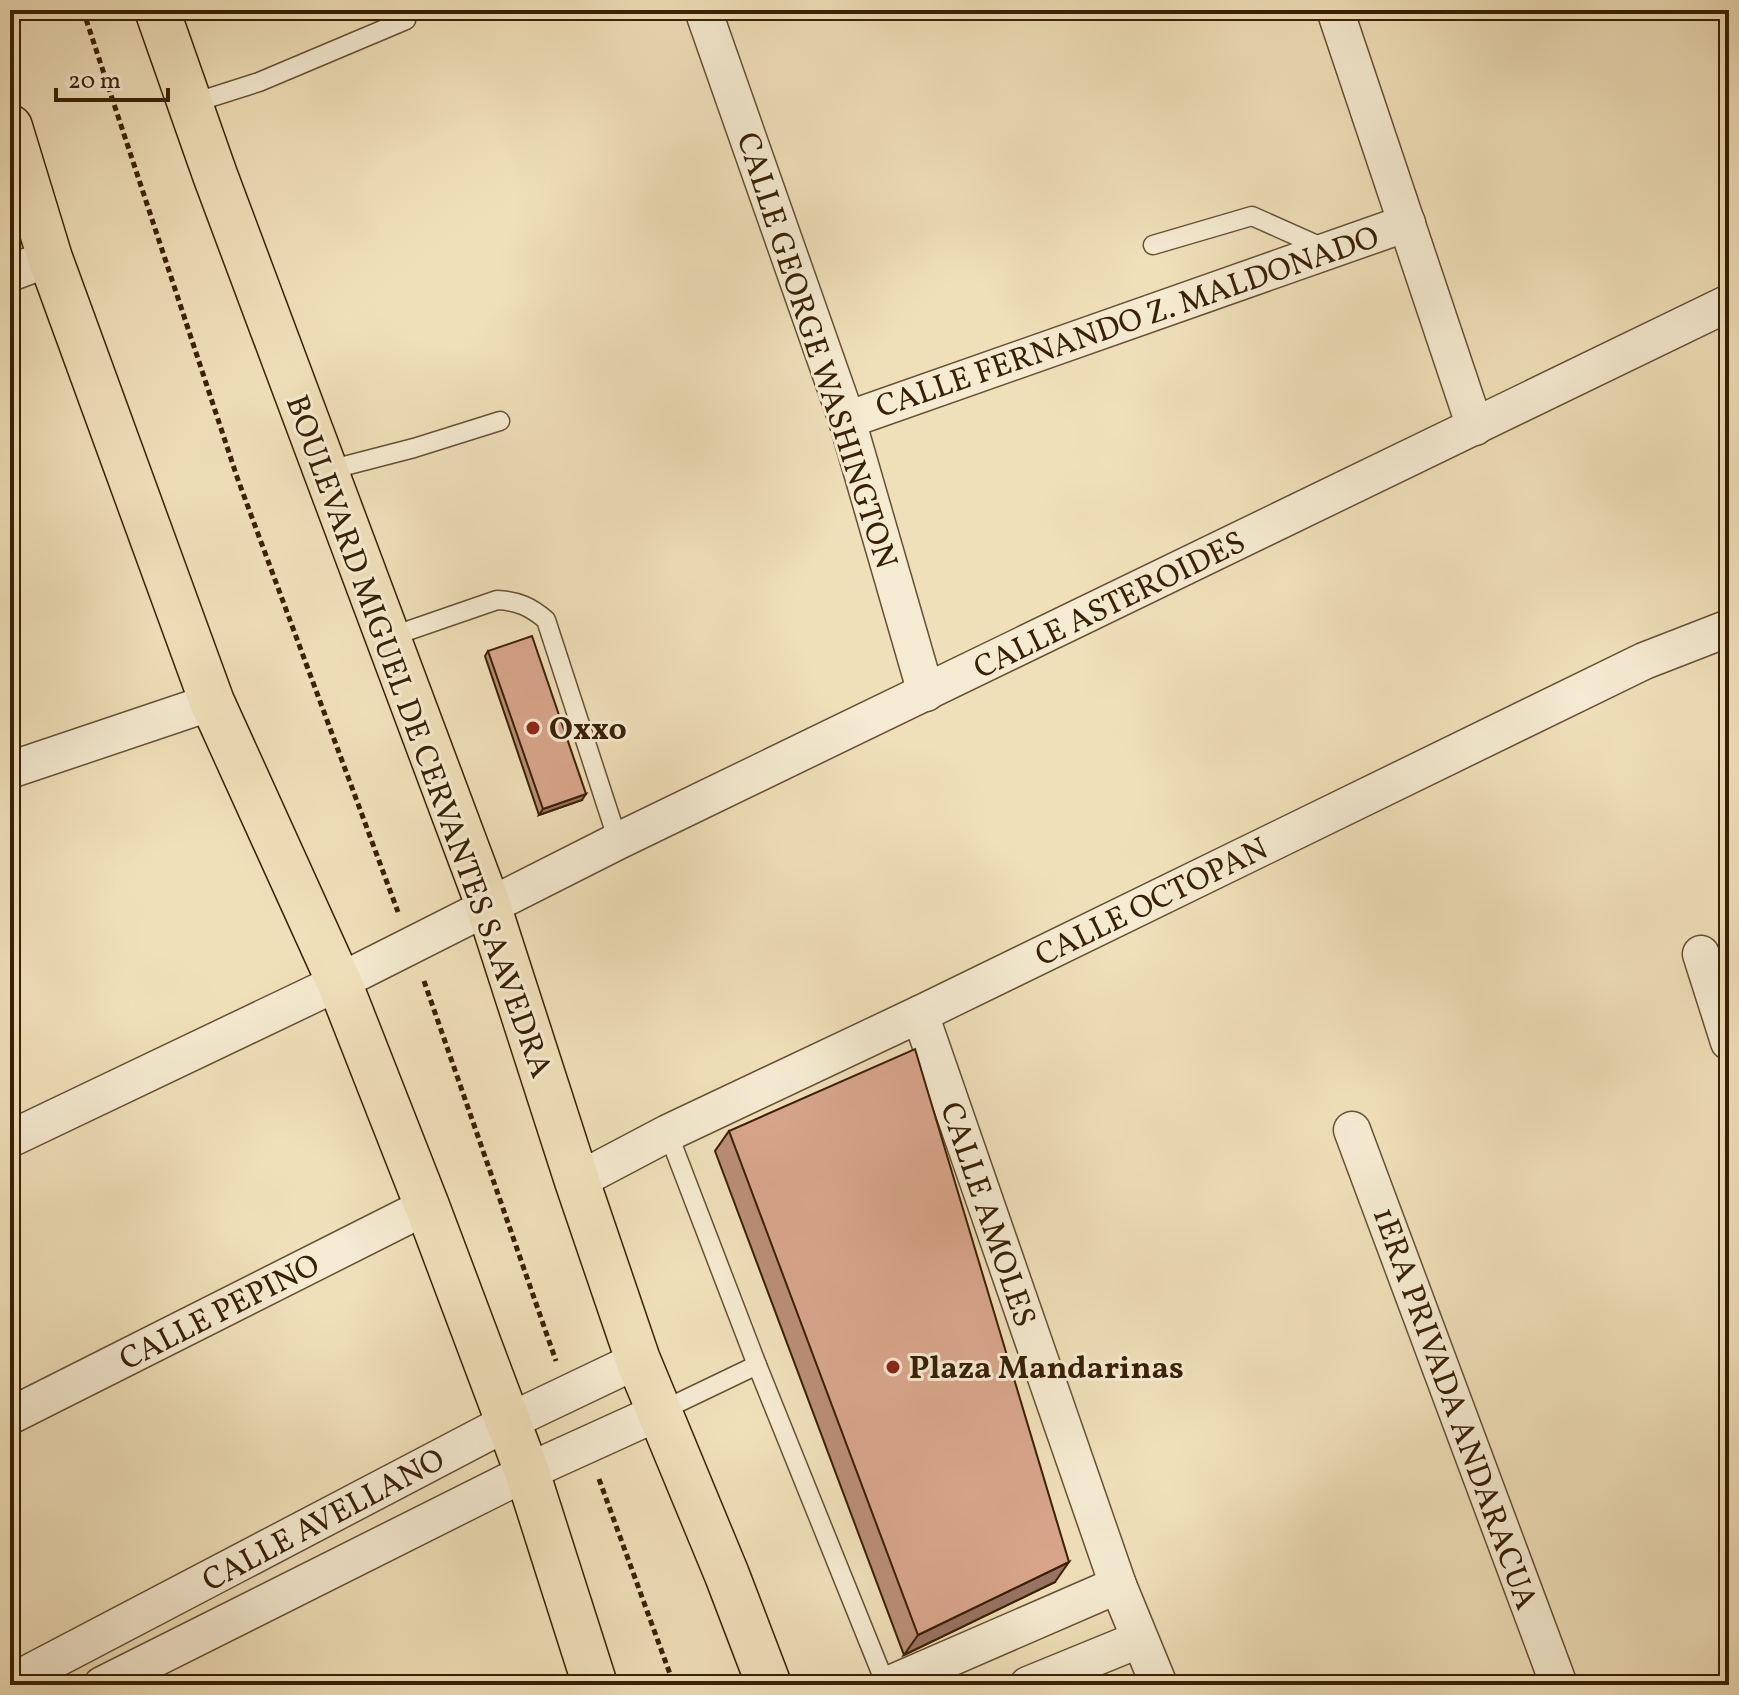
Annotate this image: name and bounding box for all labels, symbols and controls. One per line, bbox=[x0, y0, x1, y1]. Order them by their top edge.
scale bar bbox=[56, 52, 168, 102]
text: 20 m bbox=[68, 65, 121, 99]
street label: CALLE GEORGE WASHINGTON bbox=[724, 127, 907, 575]
street label: CALLE FERNANDO Z. MALDONADO bbox=[871, 217, 1385, 431]
street label: BOULEVARD MIGUEL DE CERVANTES SAAVEDRA bbox=[273, 389, 562, 1085]
street label: CALLE ASTEROIDES bbox=[967, 522, 1254, 692]
place label: Oxxo bbox=[549, 709, 627, 753]
marker: Oxxo bbox=[524, 719, 542, 737]
street label: CALLE OCTOPAN bbox=[1029, 828, 1276, 979]
street label: CALLE AMOLES bbox=[927, 1097, 1045, 1333]
street label: 1ERA PRIVADA ANDARACUA bbox=[1360, 1202, 1547, 1616]
street label: CALLE PEPINO bbox=[113, 1244, 328, 1383]
place label: Plaza Mandarinas bbox=[909, 1348, 1184, 1392]
marker: Plaza Mandarinas bbox=[884, 1358, 902, 1376]
street label: CALLE AVELLANO bbox=[195, 1439, 453, 1604]

